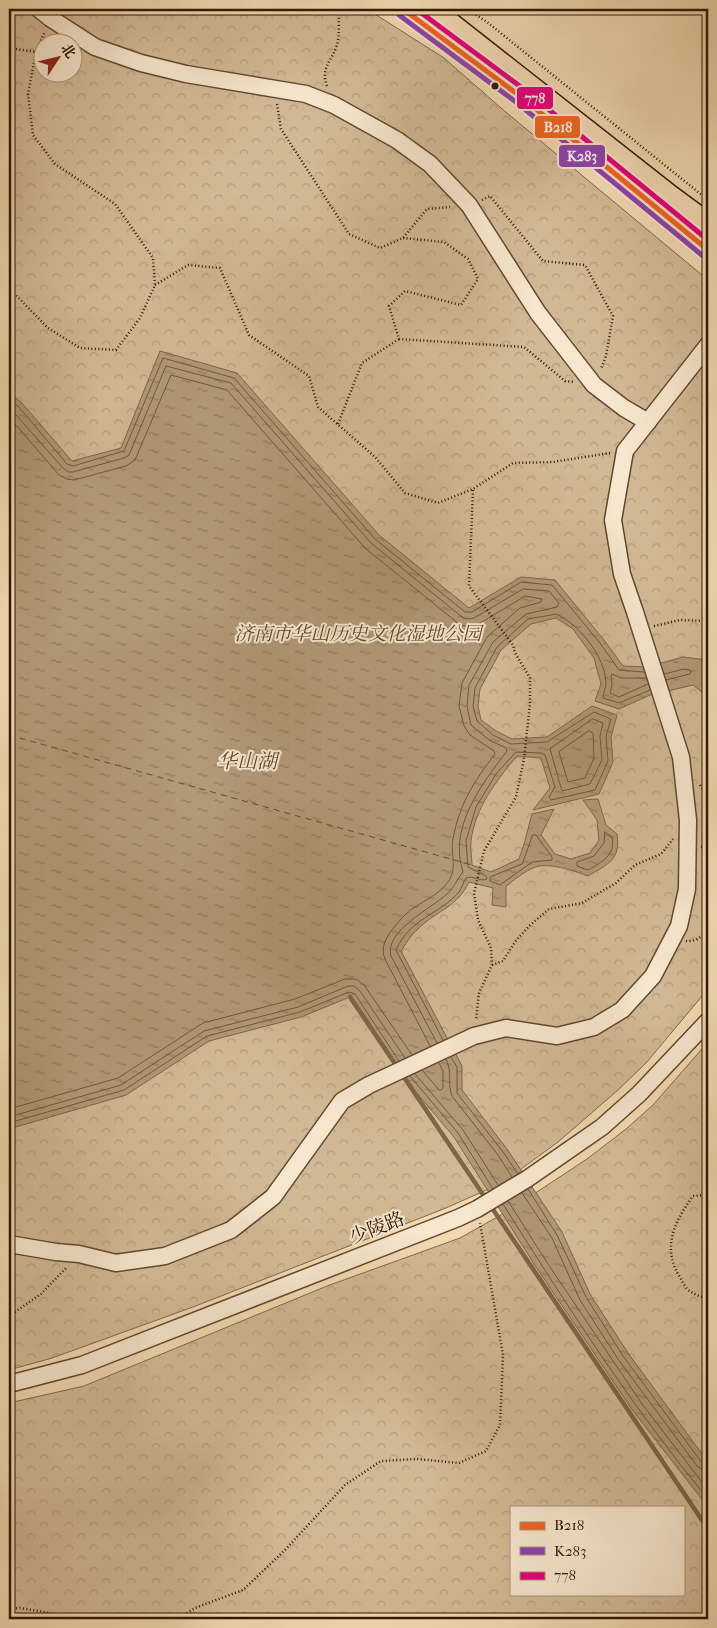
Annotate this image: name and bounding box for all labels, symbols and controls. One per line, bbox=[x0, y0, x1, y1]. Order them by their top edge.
north arrow bbox=[32, 32, 82, 82]
text: 北 bbox=[57, 40, 79, 61]
unlabelled marker bbox=[490, 81, 500, 91]
line badge: 778 bbox=[516, 86, 554, 110]
text: 778 bbox=[524, 90, 545, 107]
line badge: B218 bbox=[534, 115, 581, 139]
text: B218 bbox=[544, 119, 572, 136]
line badge: K283 bbox=[558, 144, 606, 168]
text: K283 bbox=[567, 148, 597, 165]
park label: 济南市华山历史文化湿地公园 bbox=[234, 623, 484, 645]
water label: 华山湖 bbox=[217, 750, 280, 773]
street label: 少陵路 bbox=[346, 1208, 408, 1248]
legend bbox=[510, 1506, 684, 1596]
text: B218 bbox=[554, 1516, 584, 1534]
text: K283 bbox=[554, 1542, 586, 1560]
text: 778 bbox=[554, 1566, 576, 1584]

